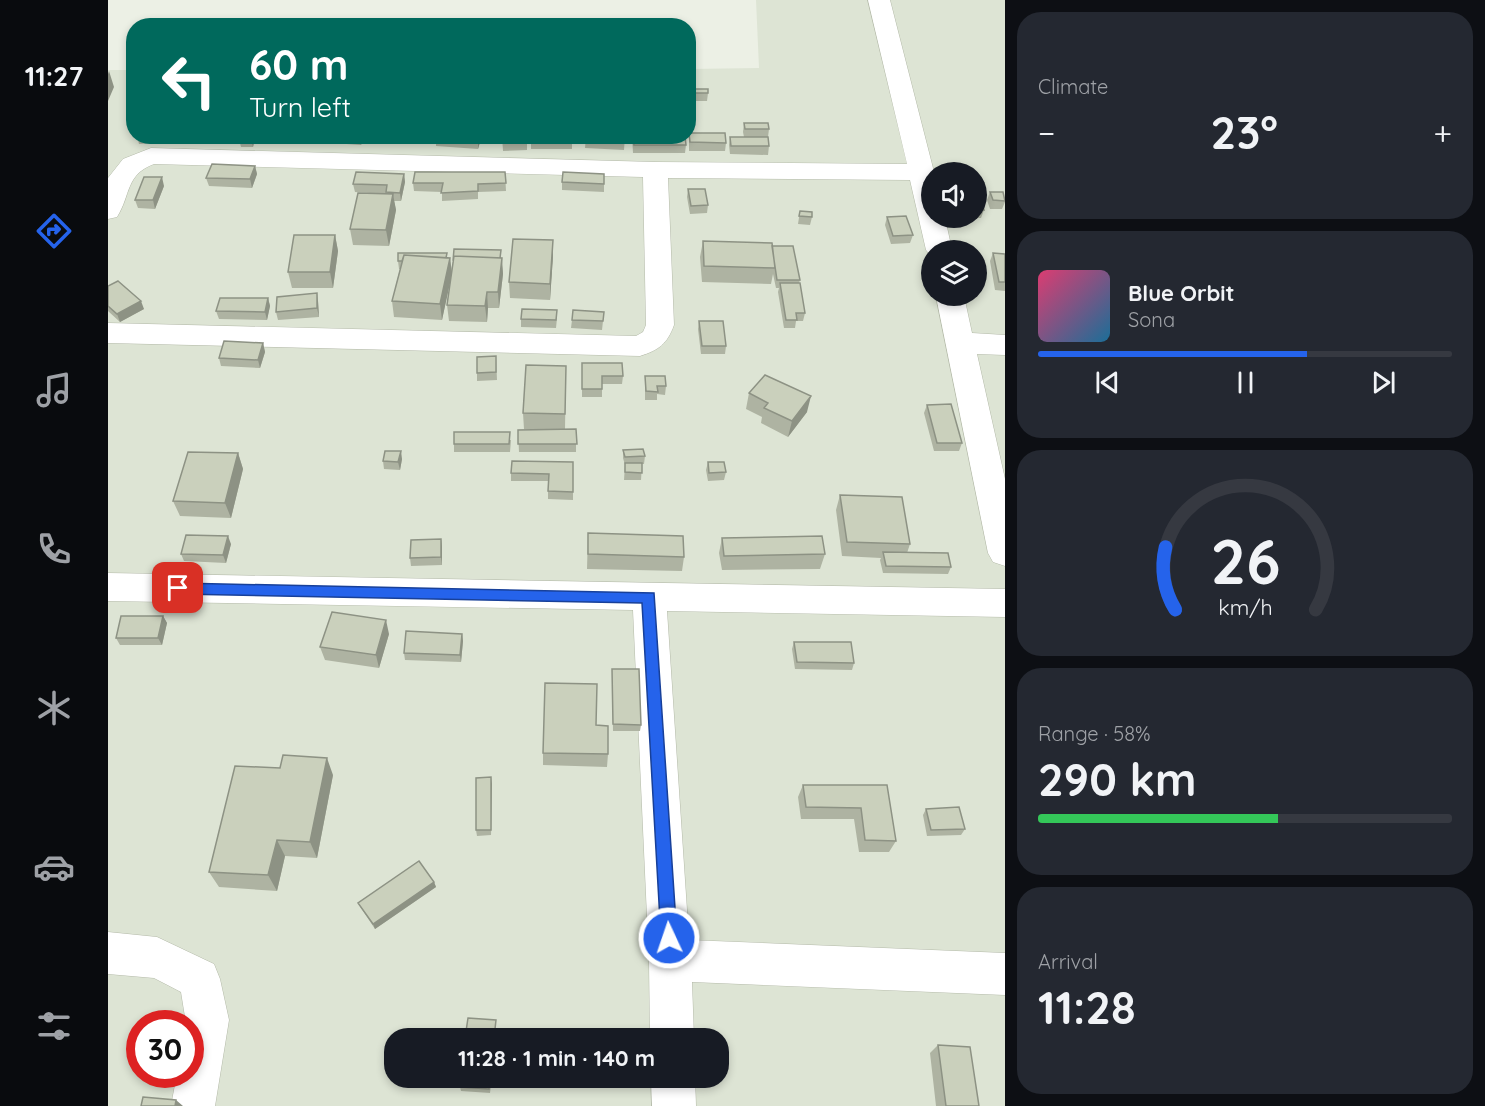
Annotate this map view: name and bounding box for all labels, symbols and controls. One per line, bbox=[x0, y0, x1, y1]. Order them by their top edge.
text: 60 m bbox=[249, 38, 349, 91]
icon: left bbox=[150, 42, 228, 120]
text: 11:27 bbox=[25, 59, 83, 93]
text: Climate bbox=[1038, 74, 1108, 99]
text: Turn left bbox=[249, 90, 351, 124]
text: 23° bbox=[1211, 104, 1278, 160]
text: − bbox=[1038, 112, 1055, 153]
text: + bbox=[1433, 112, 1452, 153]
map controls bbox=[921, 162, 987, 306]
button: sound bbox=[921, 162, 987, 228]
icon: directions bbox=[33, 210, 75, 252]
button: layers bbox=[921, 240, 987, 306]
text: Blue Orbit bbox=[1128, 279, 1234, 307]
text: Sona bbox=[1128, 307, 1175, 332]
icon: previous bbox=[1091, 366, 1124, 399]
icon: pause bbox=[1229, 366, 1262, 399]
icon: next bbox=[1367, 366, 1400, 399]
icon: music bbox=[33, 369, 75, 411]
text: 26 bbox=[1210, 522, 1280, 600]
icon: phone bbox=[33, 528, 75, 570]
pin bbox=[152, 562, 203, 613]
icon: arrive bbox=[161, 571, 194, 604]
text: km/h bbox=[1218, 594, 1272, 620]
icon: climate bbox=[33, 687, 75, 729]
text: Range · 58% bbox=[1038, 721, 1151, 746]
text: 290 km bbox=[1038, 751, 1197, 807]
icon: car bbox=[33, 846, 75, 888]
position arrow bbox=[637, 906, 701, 970]
text: Arrival bbox=[1038, 949, 1098, 974]
text: 11:28 bbox=[1038, 979, 1136, 1035]
icon: filters bbox=[33, 1005, 75, 1047]
speed limit sign: 30 bbox=[126, 1010, 204, 1088]
text: 11:28 · 1 min · 140 m bbox=[458, 1044, 655, 1072]

